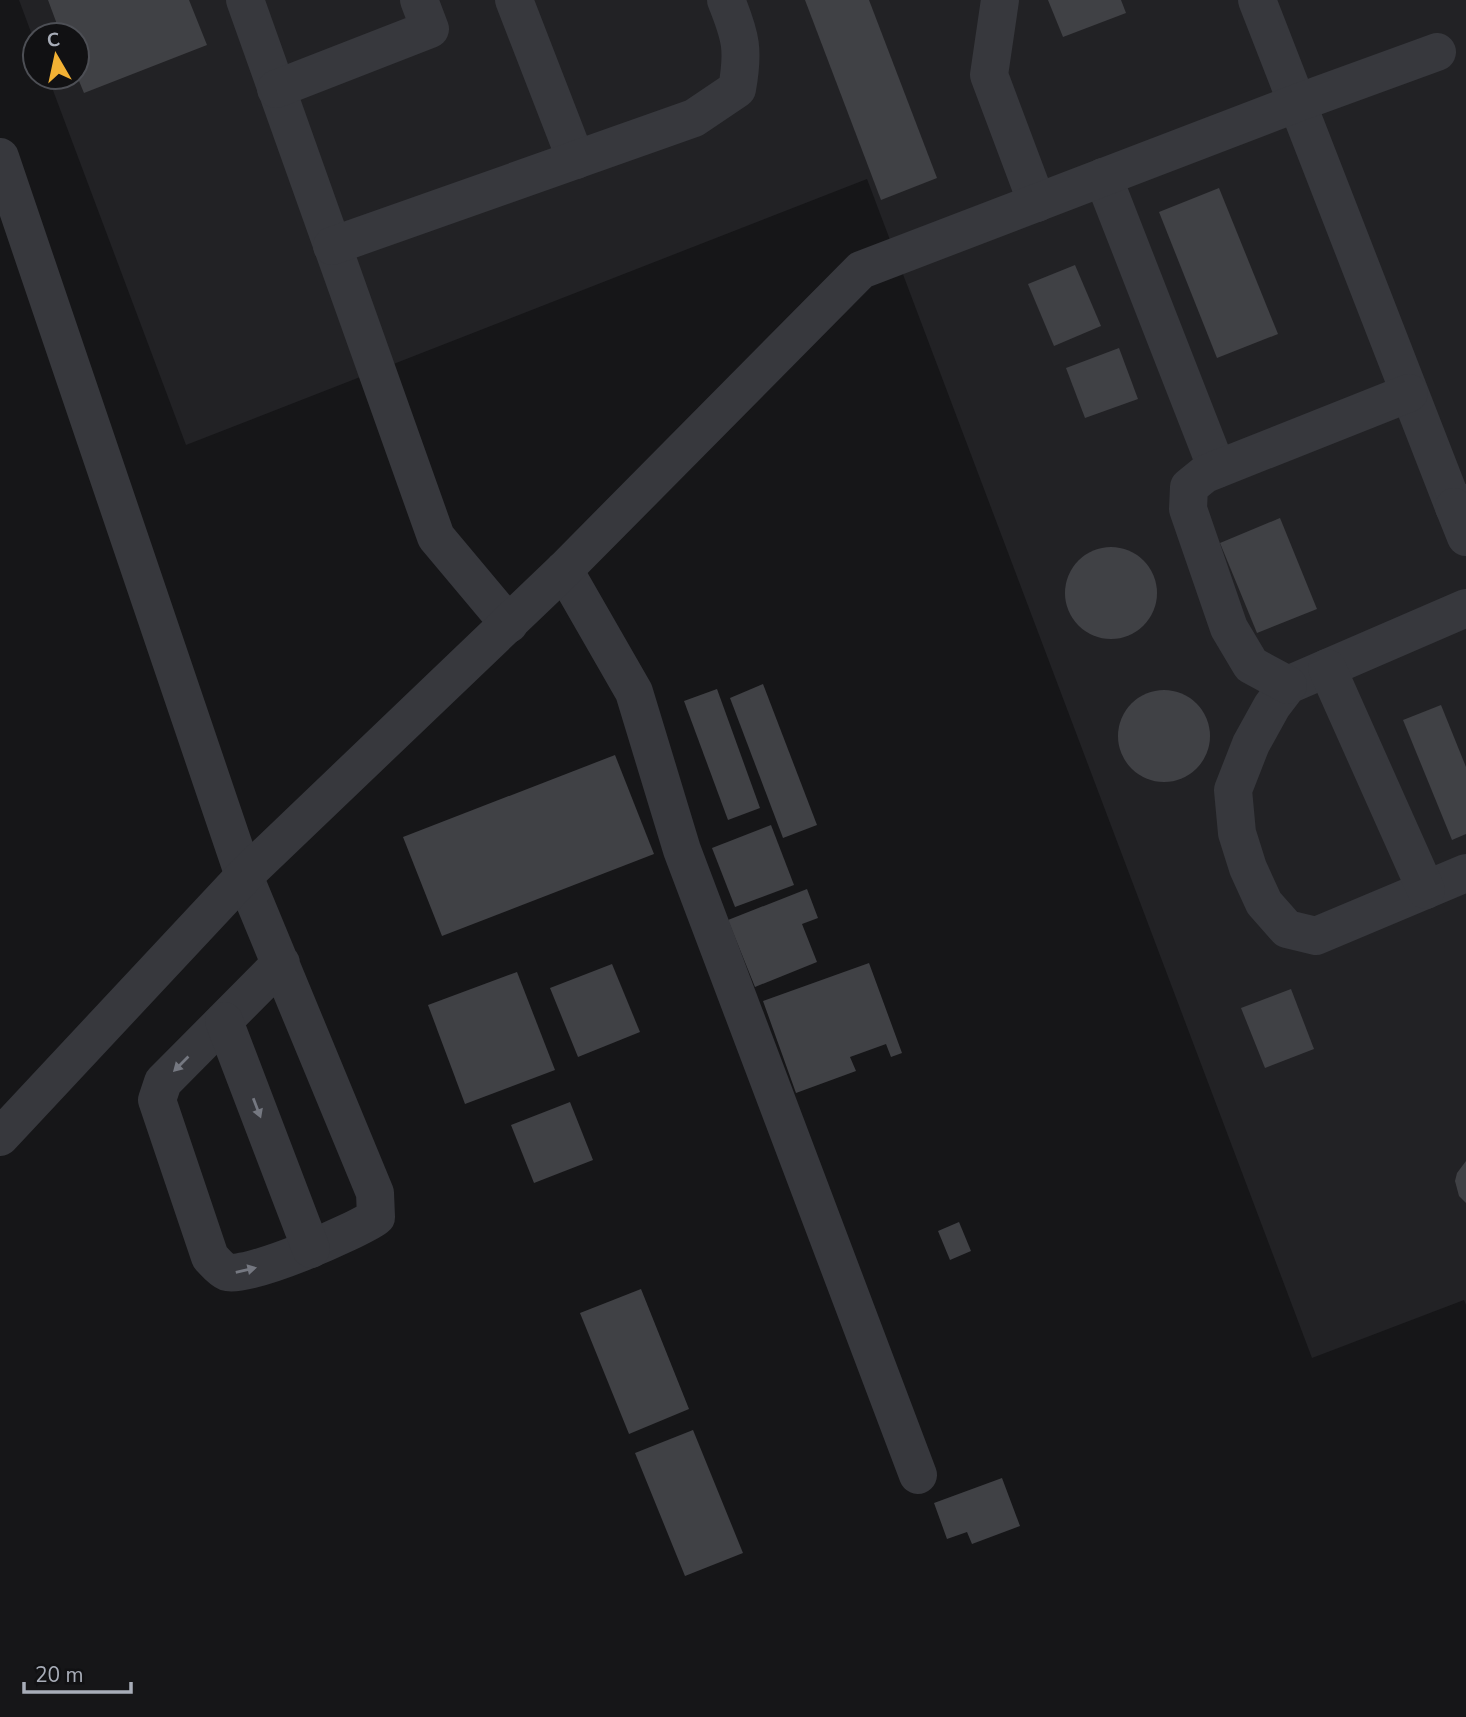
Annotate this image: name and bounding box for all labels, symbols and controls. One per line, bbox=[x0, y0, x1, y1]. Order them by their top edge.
north arrow bbox=[21, 21, 91, 91]
text: С bbox=[45, 26, 62, 54]
one-way arrow bbox=[172, 1055, 189, 1072]
one-way arrow bbox=[252, 1097, 263, 1118]
one-way arrow bbox=[235, 1264, 257, 1275]
scale bar bbox=[24, 1650, 131, 1694]
text: 20 m bbox=[35, 1661, 84, 1689]

